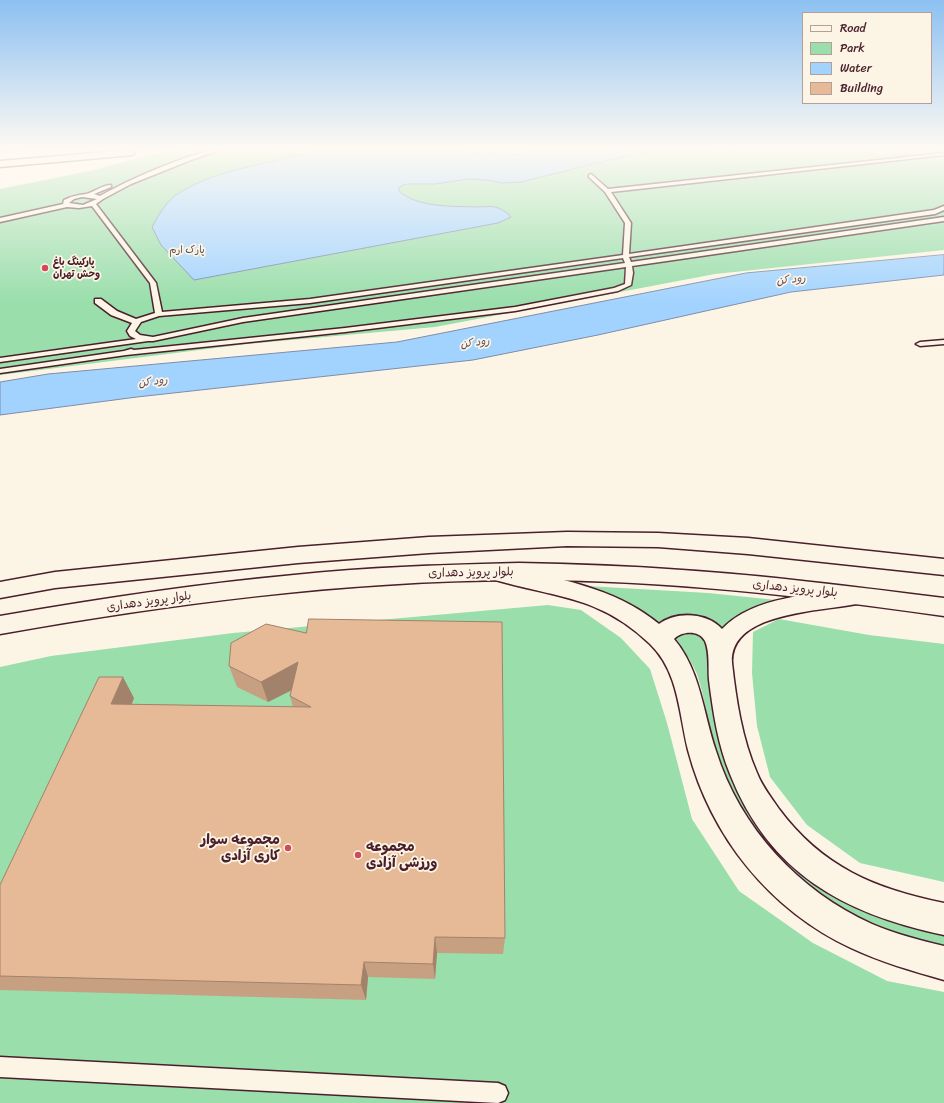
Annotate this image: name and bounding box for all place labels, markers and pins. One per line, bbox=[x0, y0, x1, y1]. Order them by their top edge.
place label: پارکینگ باغ وحش تهران bbox=[53, 256, 100, 280]
marker: پارکینگ باغ وحش تهران bbox=[40, 263, 50, 273]
place label: مجموعه سوار کاری آزادی bbox=[201, 832, 280, 864]
place label: مجموعه ورزشی آزادی bbox=[366, 839, 437, 872]
marker: مجموعه سوار کاری آزادی bbox=[283, 843, 293, 853]
marker: مجموعه ورزشی آزادی bbox=[353, 850, 363, 860]

